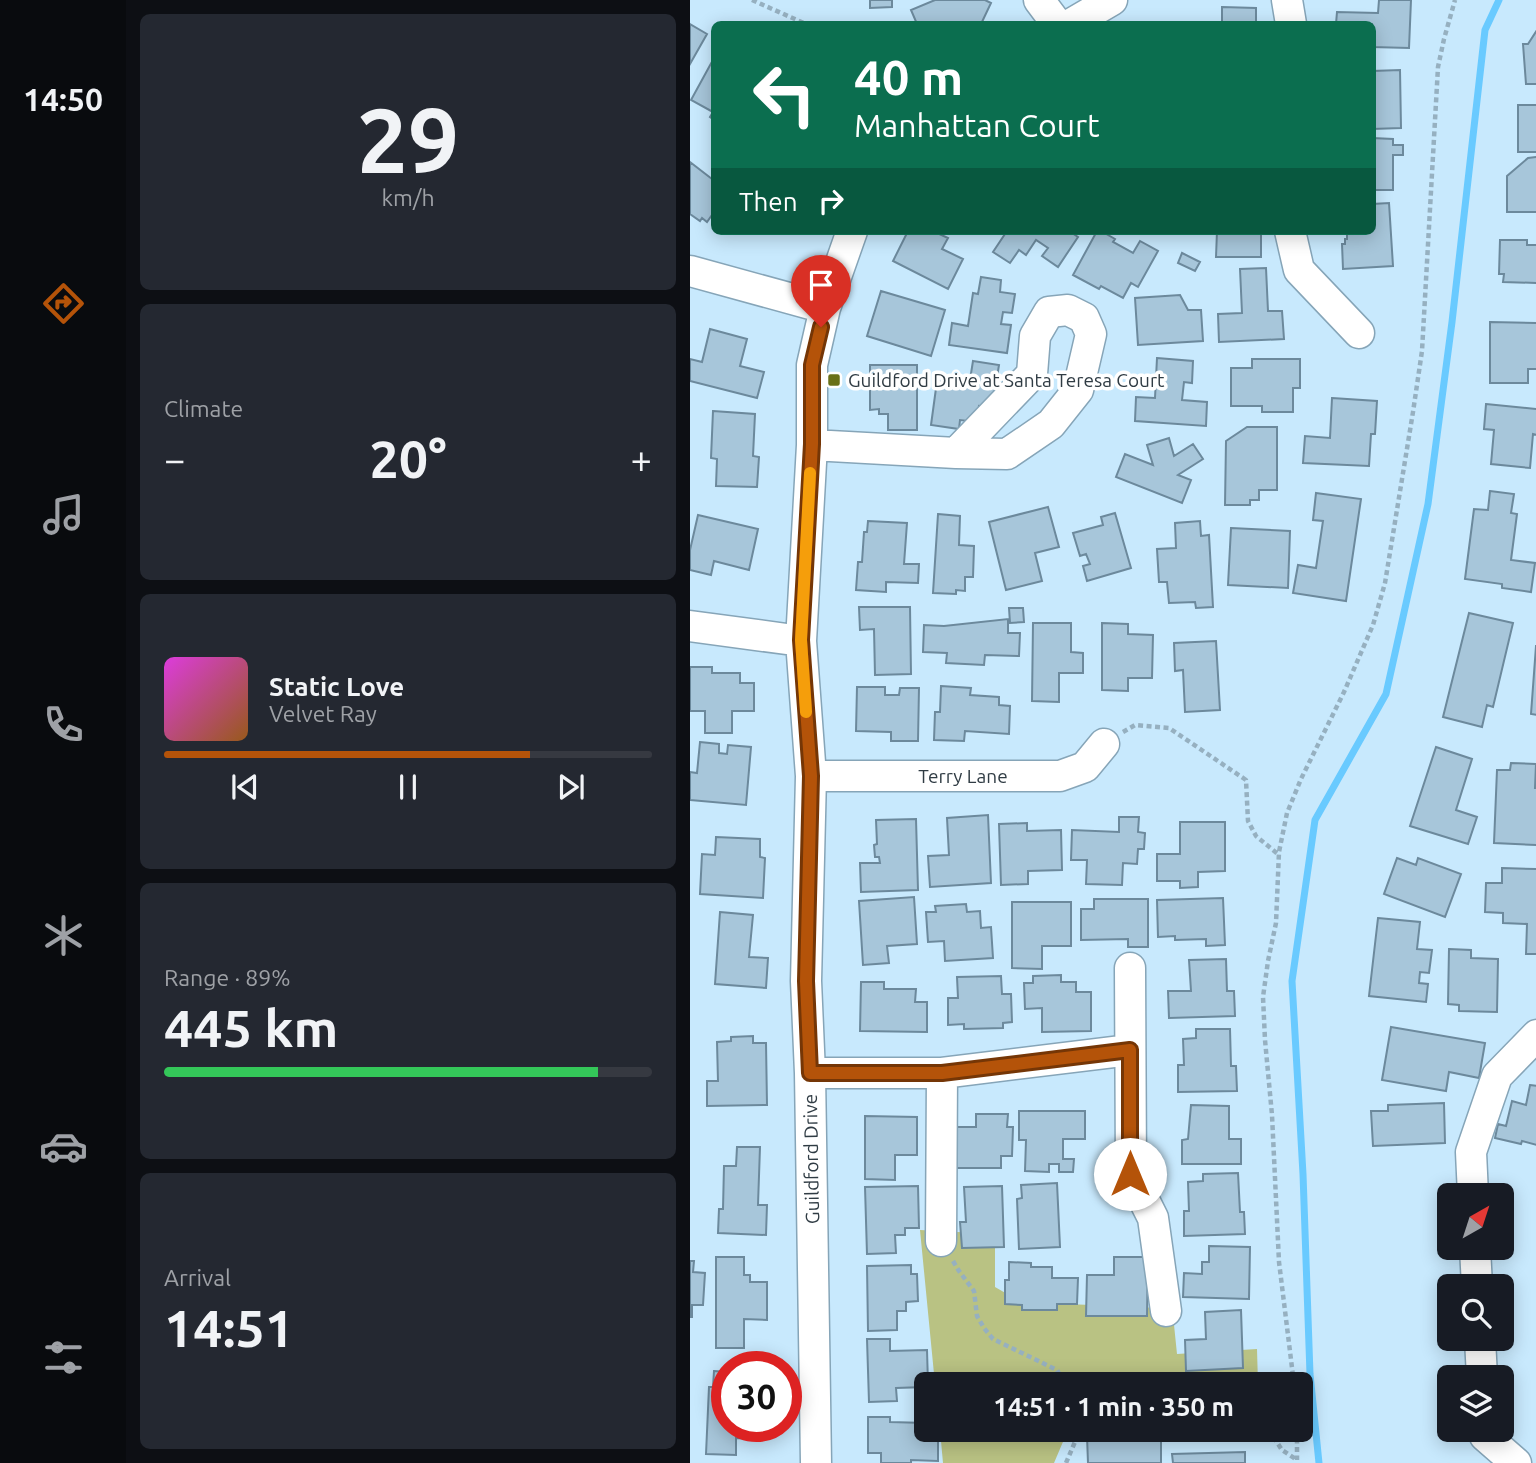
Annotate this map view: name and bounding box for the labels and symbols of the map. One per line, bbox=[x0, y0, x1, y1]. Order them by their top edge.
pin bbox=[791, 255, 851, 327]
place label: Guildford Drive at Santa Teresa Court bbox=[848, 369, 1165, 391]
marker: Guildford Drive at Santa Teresa Court bbox=[826, 372, 842, 388]
street label: Terry Lane bbox=[918, 765, 1008, 787]
street label: Guildford Drive bbox=[799, 1094, 823, 1224]
position arrow bbox=[1093, 1137, 1167, 1211]
north arrow bbox=[1437, 1183, 1514, 1260]
speed limit sign: 30 bbox=[711, 1351, 802, 1442]

